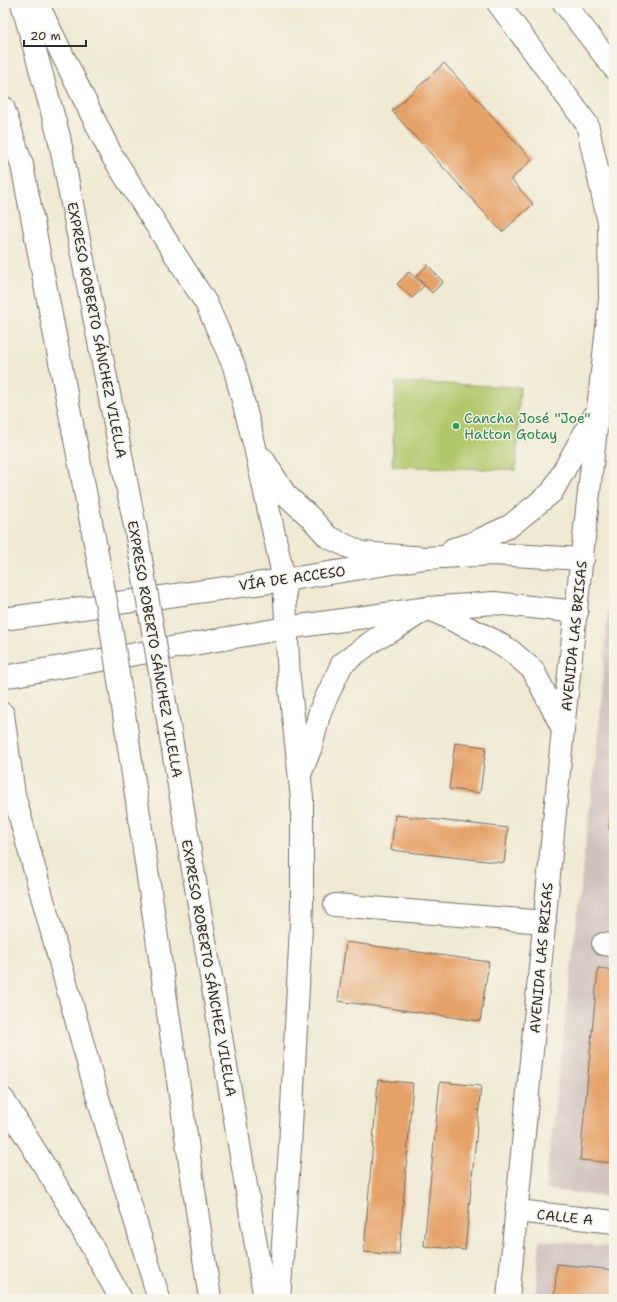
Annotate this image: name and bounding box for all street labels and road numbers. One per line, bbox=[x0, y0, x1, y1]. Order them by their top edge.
street label: EXPRESO ROBERTO SÁNCHEZ VILELLA bbox=[63, 200, 131, 460]
street label: EXPRESO ROBERTO SÁNCHEZ VILELLA bbox=[123, 519, 187, 779]
street label: AVENIDA LAS BRISAS bbox=[557, 560, 591, 712]
street label: VÍA DE ACCESO bbox=[238, 562, 346, 594]
street label: EXPRESO ROBERTO SÁNCHEZ VILELLA bbox=[177, 838, 241, 1098]
street label: AVENIDA LAS BRISAS bbox=[525, 882, 557, 1034]
street label: CALLE A bbox=[536, 1205, 594, 1229]

